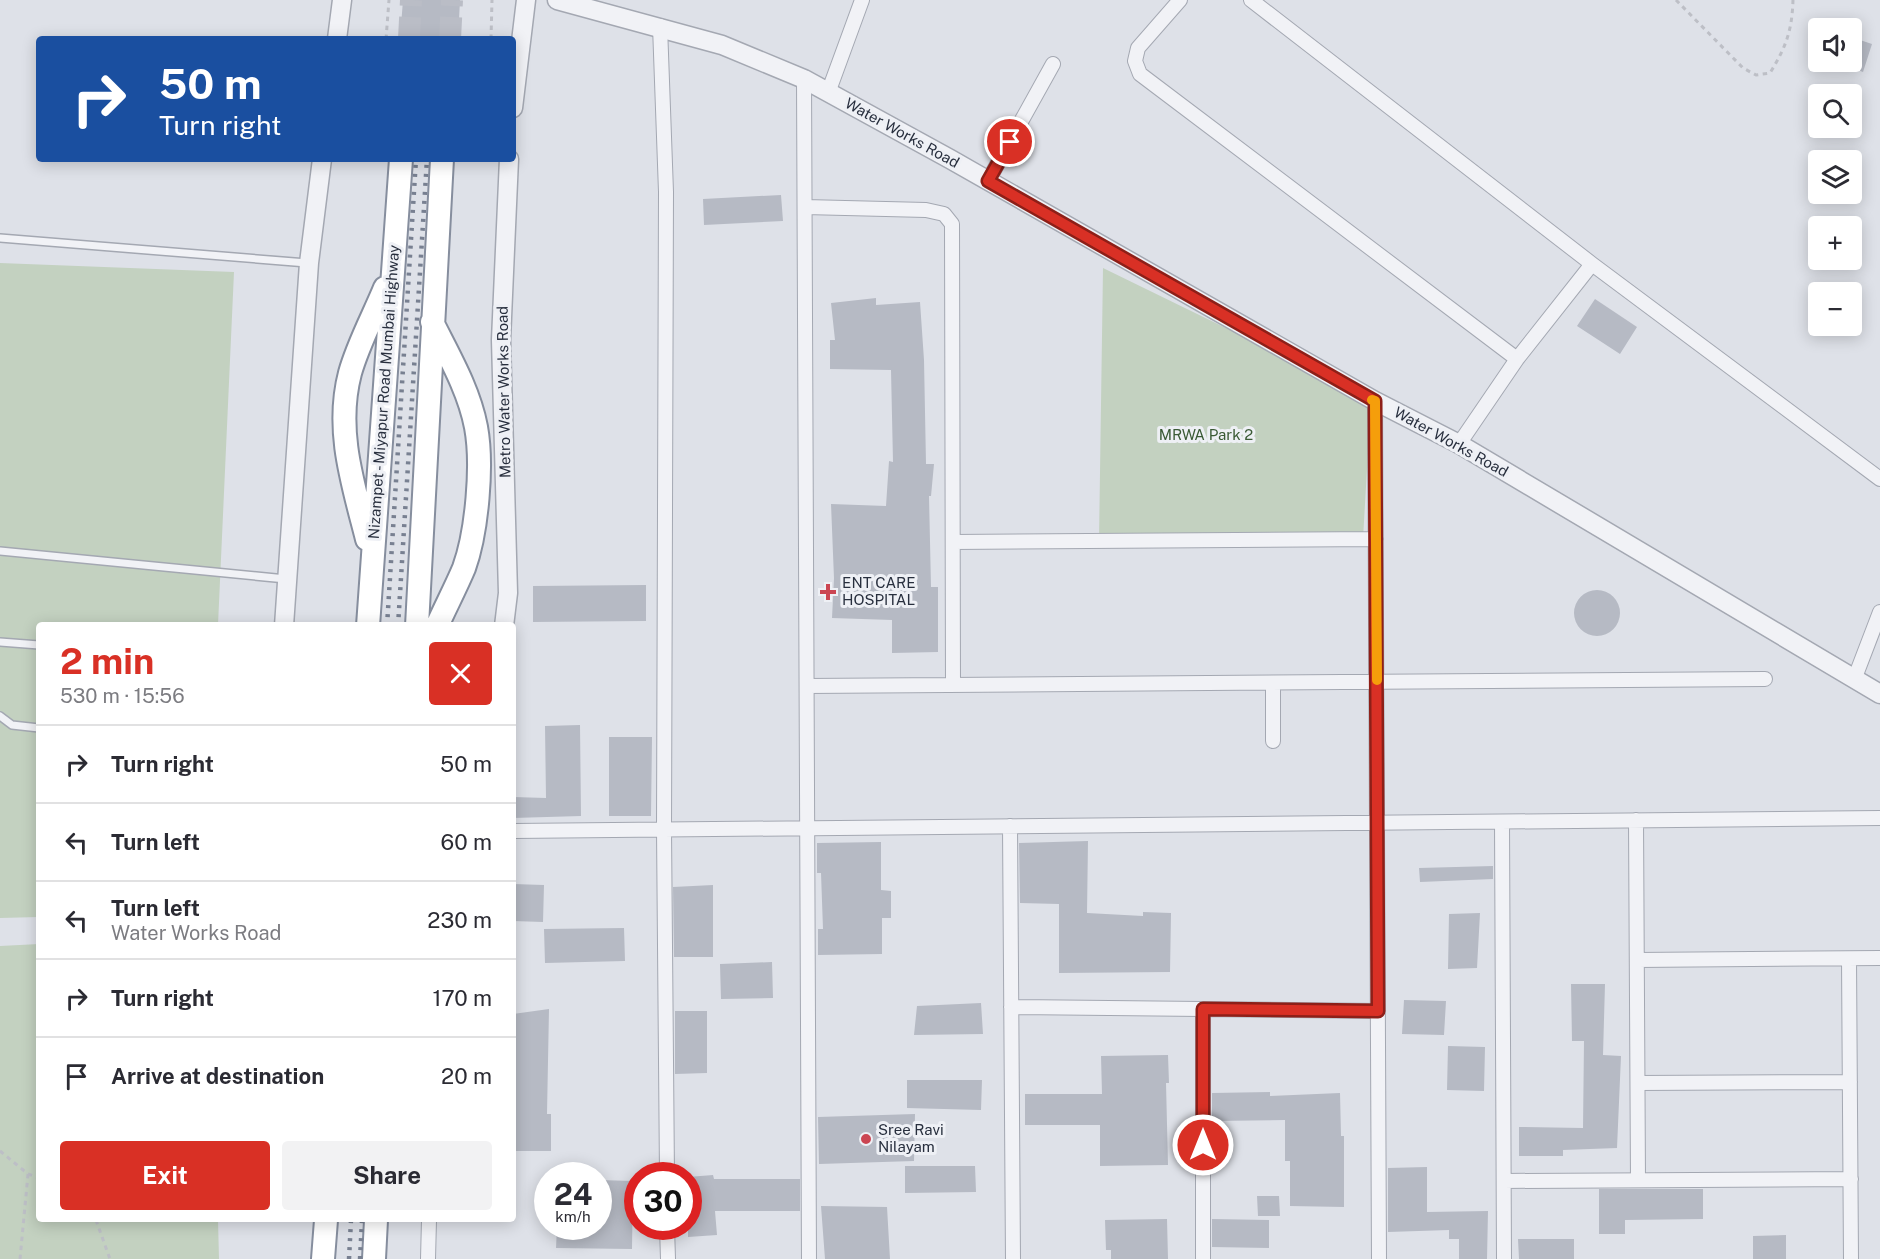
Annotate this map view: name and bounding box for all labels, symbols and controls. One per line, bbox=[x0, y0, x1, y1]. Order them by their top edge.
map controls bbox=[1808, 18, 1862, 336]
button: sound bbox=[1808, 18, 1862, 72]
text: 50 m bbox=[159, 59, 262, 108]
icon: right bbox=[60, 60, 138, 138]
button: search bbox=[1808, 84, 1862, 138]
street label: Water Works Road bbox=[842, 94, 962, 171]
text: Turn right bbox=[159, 109, 282, 141]
pin bbox=[984, 116, 1035, 167]
icon: arrive bbox=[993, 125, 1026, 158]
button: layers bbox=[1808, 150, 1862, 204]
button: + bbox=[1808, 216, 1862, 270]
street label: Nizampet - Miyapur Road Mumbai Highway bbox=[365, 244, 402, 540]
button: − bbox=[1808, 282, 1862, 336]
street label: Metro Water Works Road bbox=[493, 306, 514, 478]
street label: Water Works Road bbox=[1391, 403, 1511, 480]
park label: MRWA Park 2 bbox=[1159, 426, 1253, 443]
place label: ENT CARE HOSPITAL bbox=[842, 574, 916, 608]
marker: ENT CARE HOSPITAL bbox=[819, 583, 837, 601]
text: 2 min bbox=[60, 640, 154, 682]
button: close bbox=[429, 642, 492, 705]
text: 530 m · 15:56 bbox=[60, 684, 185, 708]
icon: right bbox=[60, 748, 93, 781]
text: Turn right bbox=[111, 751, 214, 777]
text: 50 m bbox=[440, 751, 492, 777]
icon: left bbox=[60, 826, 93, 859]
text: Turn left bbox=[111, 829, 200, 855]
text: 60 m bbox=[441, 829, 492, 855]
text: Turn left bbox=[111, 895, 200, 921]
icon: left bbox=[60, 904, 93, 937]
text: 230 m bbox=[427, 907, 492, 933]
text: Water Works Road bbox=[111, 921, 281, 945]
icon: right bbox=[60, 982, 93, 1015]
text: Turn right bbox=[111, 985, 214, 1011]
text: 170 m bbox=[432, 985, 492, 1011]
icon: arrive bbox=[60, 1060, 93, 1093]
text: Arrive at destination bbox=[111, 1063, 324, 1089]
text: 20 m bbox=[441, 1063, 492, 1089]
position arrow bbox=[1171, 1113, 1235, 1177]
place label: Sree Ravi Nilayam bbox=[878, 1121, 944, 1155]
marker: Sree Ravi Nilayam bbox=[859, 1132, 873, 1146]
button: Exit bbox=[60, 1141, 270, 1210]
button: Share bbox=[282, 1141, 492, 1210]
speed limit sign: 30 bbox=[624, 1162, 702, 1240]
text: 24 bbox=[554, 1176, 592, 1212]
text: km/h bbox=[555, 1208, 591, 1225]

